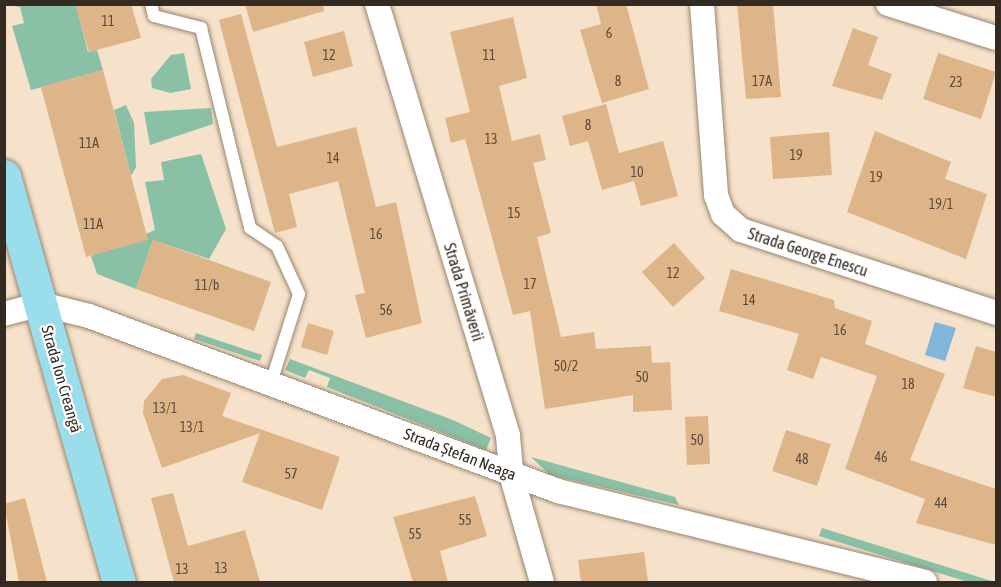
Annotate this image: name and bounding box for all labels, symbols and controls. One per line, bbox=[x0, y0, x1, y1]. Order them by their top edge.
house number: 11 bbox=[101, 13, 115, 29]
house number: 6 bbox=[606, 25, 612, 41]
house number: 12 bbox=[322, 47, 336, 63]
house number: 11 bbox=[482, 47, 496, 63]
house number: 8 bbox=[615, 73, 621, 89]
house number: 17A bbox=[752, 73, 772, 89]
house number: 23 bbox=[949, 74, 963, 90]
house number: 8 bbox=[585, 117, 591, 133]
house number: 13 bbox=[484, 131, 498, 147]
house number: 11A bbox=[79, 135, 99, 151]
house number: 19 bbox=[789, 147, 803, 163]
house number: 14 bbox=[326, 150, 340, 166]
house number: 10 bbox=[630, 164, 644, 180]
house number: 19 bbox=[869, 169, 883, 185]
house number: 19/1 bbox=[929, 196, 953, 212]
house number: 15 bbox=[507, 205, 521, 221]
house number: 11A bbox=[83, 216, 103, 232]
street label: Strada George Enescu bbox=[746, 224, 870, 280]
house number: 16 bbox=[369, 226, 383, 242]
street label: Strada Primăverii bbox=[440, 241, 488, 343]
house number: 12 bbox=[666, 265, 680, 281]
house number: 17 bbox=[523, 276, 537, 292]
house number: 11/b bbox=[195, 277, 219, 293]
house number: 14 bbox=[742, 292, 756, 308]
house number: 56 bbox=[379, 302, 393, 318]
house number: 16 bbox=[833, 322, 847, 338]
street label: Strada Ion Creangă bbox=[38, 323, 86, 435]
house number: 50/2 bbox=[554, 358, 578, 374]
house number: 50 bbox=[635, 369, 649, 385]
house number: 18 bbox=[901, 376, 915, 392]
house number: 13/1 bbox=[153, 400, 177, 416]
house number: 13/1 bbox=[180, 419, 204, 435]
street label: Strada Ștefan Neaga bbox=[401, 424, 519, 484]
house number: 50 bbox=[690, 432, 704, 448]
house number: 46 bbox=[874, 449, 888, 465]
house number: 48 bbox=[795, 451, 809, 467]
house number: 57 bbox=[284, 466, 298, 482]
house number: 44 bbox=[934, 495, 948, 511]
house number: 55 bbox=[458, 512, 472, 528]
house number: 55 bbox=[408, 526, 422, 542]
house number: 13 bbox=[214, 560, 228, 576]
house number: 13 bbox=[175, 561, 189, 577]

